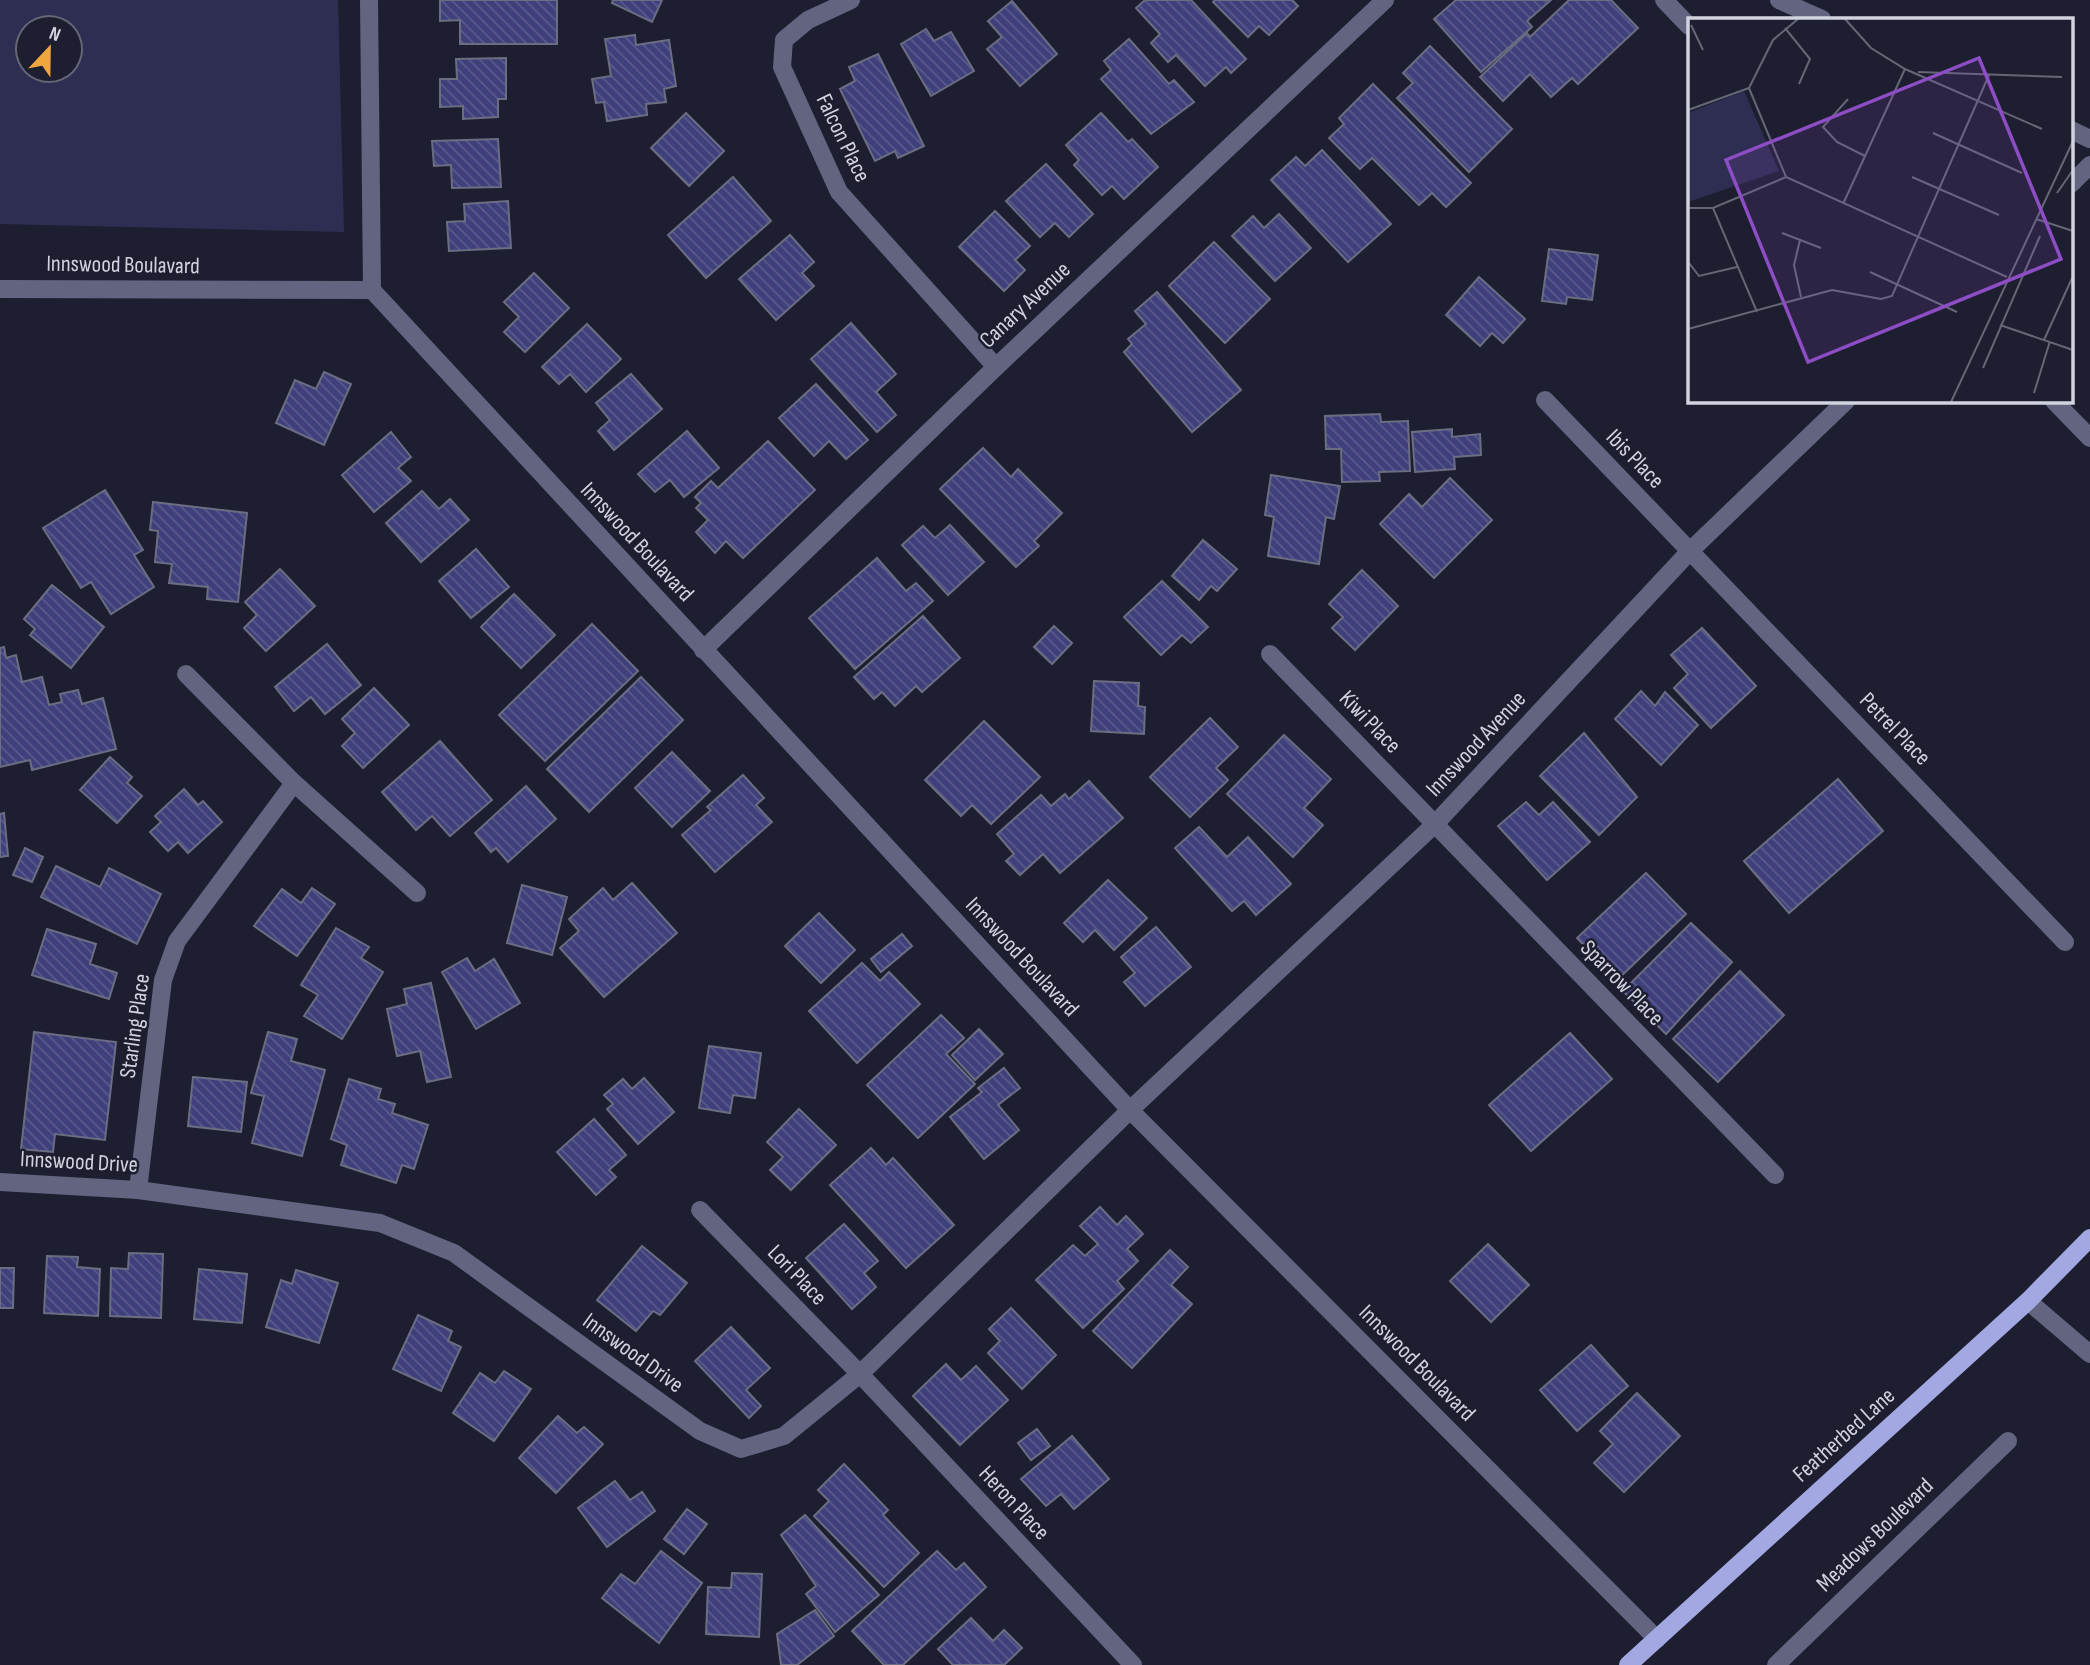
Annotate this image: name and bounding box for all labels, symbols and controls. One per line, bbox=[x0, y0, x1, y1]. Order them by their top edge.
north arrow bbox=[14, 14, 84, 84]
inset map bbox=[1688, 18, 2072, 402]
text: N bbox=[46, 22, 64, 47]
street label: Falcon Place bbox=[810, 89, 876, 187]
street label: Innswood Boulavard bbox=[46, 250, 200, 280]
street label: Canary Avenue bbox=[974, 256, 1076, 354]
street label: Ibis Place bbox=[1600, 424, 1670, 494]
street label: Innswood Boulavard bbox=[574, 476, 700, 608]
street label: Kiwi Place bbox=[1333, 685, 1407, 759]
street label: Innswood Avenue bbox=[1420, 685, 1532, 803]
street label: Petrel Place bbox=[1853, 687, 1937, 771]
street label: Innswood Boulavard bbox=[959, 891, 1085, 1023]
street label: Sparrow Place bbox=[1574, 934, 1670, 1032]
street label: Starling Place bbox=[114, 972, 156, 1080]
street label: Innswood Drive bbox=[19, 1145, 139, 1179]
street label: Lori Place bbox=[761, 1239, 833, 1311]
street label: Innswood Boulavard bbox=[1353, 1299, 1481, 1427]
street label: Innswood Drive bbox=[577, 1307, 689, 1399]
street label: Featherbed Lane bbox=[1787, 1382, 1901, 1488]
street label: Heron Place bbox=[973, 1460, 1055, 1546]
street label: Meadows Boulevard bbox=[1811, 1472, 1939, 1598]

